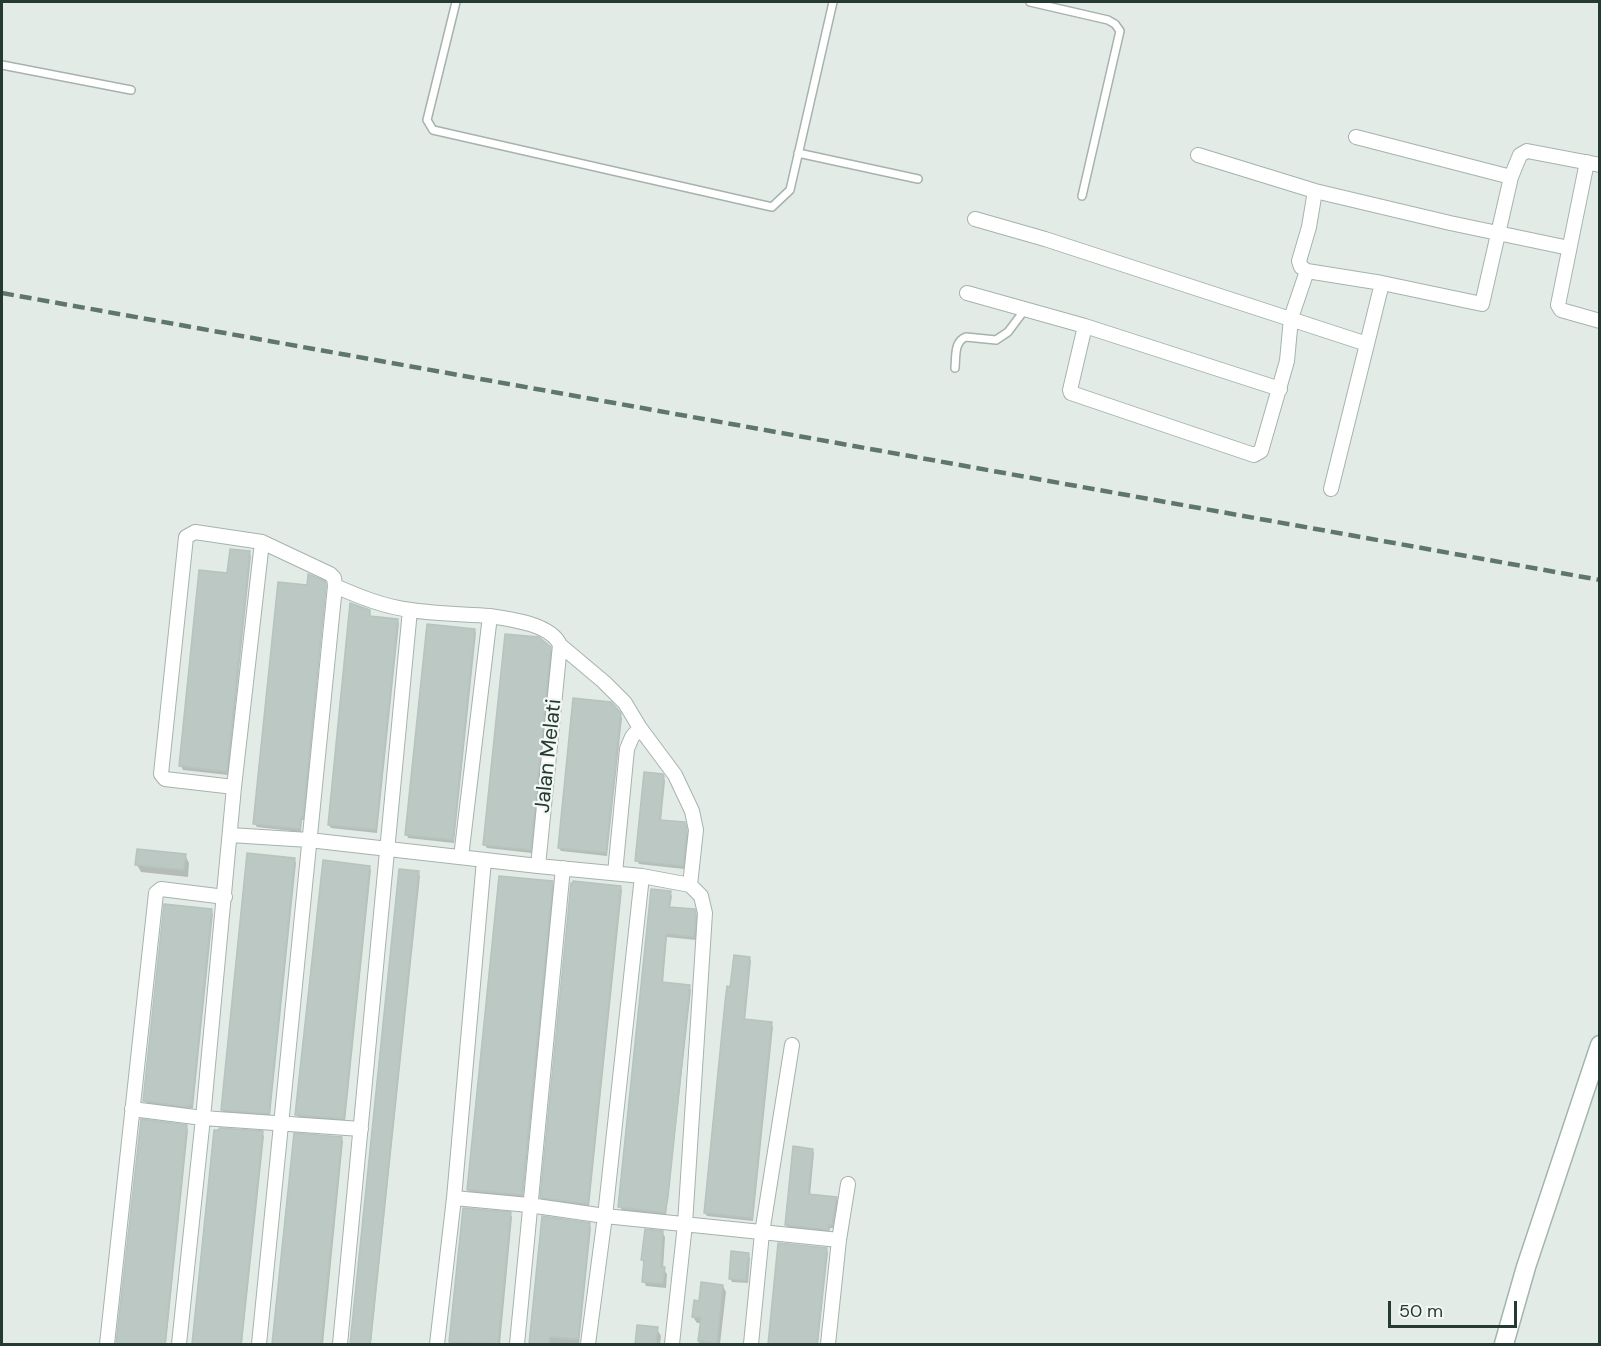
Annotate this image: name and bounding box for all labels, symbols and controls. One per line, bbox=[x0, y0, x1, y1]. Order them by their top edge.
street label: Jalan Melati bbox=[530, 698, 568, 814]
scale bar bbox=[1391, 1289, 1520, 1327]
text: 50 m bbox=[1399, 1299, 1443, 1323]

